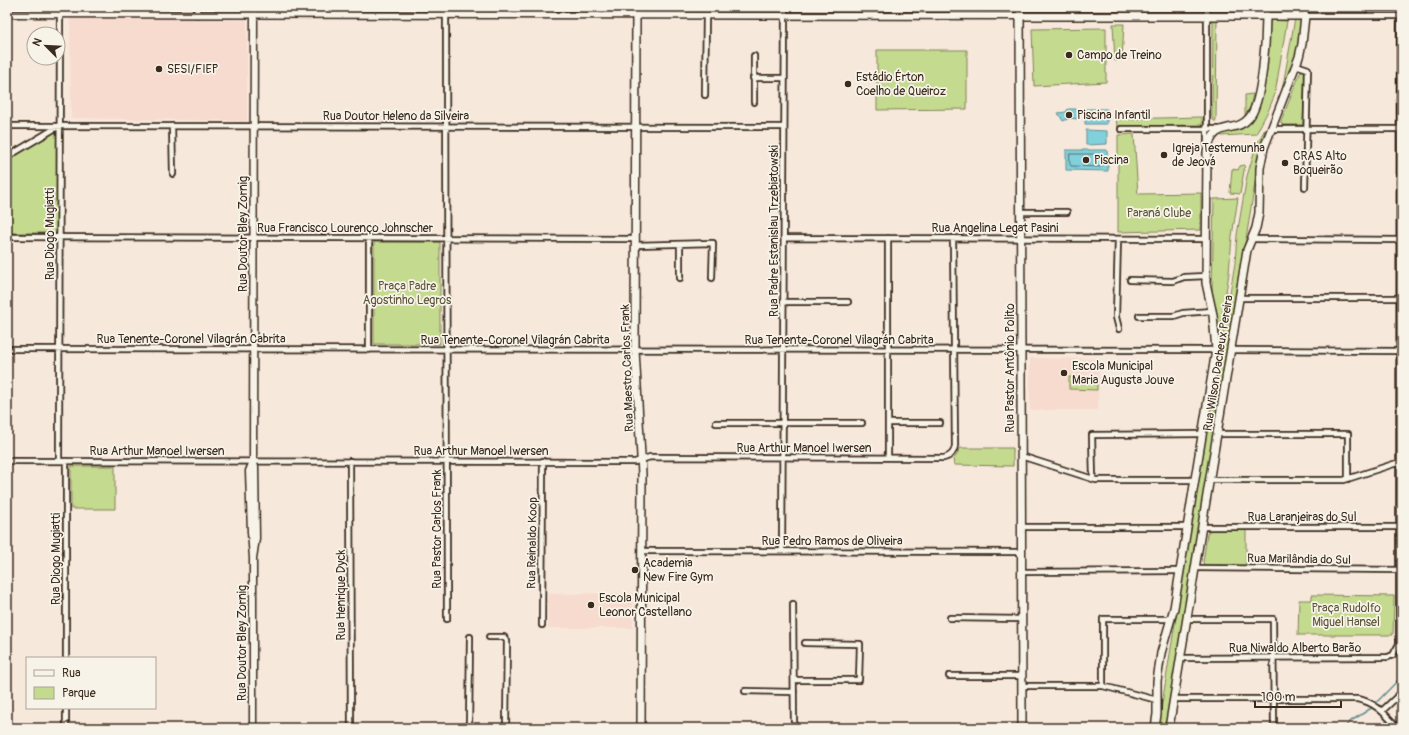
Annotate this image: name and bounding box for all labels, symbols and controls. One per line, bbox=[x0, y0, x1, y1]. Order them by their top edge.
north arrow bbox=[26, 26, 66, 66]
text: N bbox=[30, 36, 45, 48]
place label: Campo de Treino bbox=[1077, 48, 1162, 63]
marker: Campo de Treino bbox=[1064, 50, 1074, 60]
place label: SESI/FIEP bbox=[167, 62, 219, 77]
marker: SESI/FIEP bbox=[154, 64, 164, 74]
place label: Estádio Érton Coelho de Queiroz bbox=[856, 69, 946, 99]
marker: Estádio Érton Coelho de Queiroz bbox=[843, 79, 853, 89]
place label: Piscina Infantil bbox=[1077, 108, 1151, 123]
street label: Rua Doutor Heleno da Silveira bbox=[323, 109, 470, 124]
marker: Piscina Infantil bbox=[1064, 110, 1074, 120]
place label: Igreja Testemunha de Jeová bbox=[1172, 141, 1265, 170]
street label: Rua Padre Estanislau Trzebiatowski bbox=[767, 145, 782, 317]
place label: CRAS Alto Boqueirão bbox=[1293, 149, 1347, 178]
marker: Igreja Testemunha de Jeová bbox=[1159, 150, 1169, 160]
place label: Piscina bbox=[1094, 153, 1129, 168]
marker: Piscina bbox=[1081, 155, 1091, 165]
marker: CRAS Alto Boqueirão bbox=[1280, 158, 1290, 168]
street label: Rua Doutor Bley Zornig bbox=[236, 176, 251, 292]
street label: Rua Diogo Mugiatti bbox=[43, 188, 58, 280]
park label: Paraná Clube bbox=[1127, 206, 1191, 221]
street label: Rua Francisco Lourenço Johnscher bbox=[257, 221, 434, 236]
street label: Rua Angelina Legat Pasini bbox=[932, 221, 1058, 236]
park label: Praça Padre Agostinho Legros bbox=[363, 279, 452, 308]
street label: Rua Wilson Dacheux Pereira bbox=[1200, 294, 1237, 432]
street label: Rua Pastor Antônio Polito bbox=[1003, 303, 1018, 433]
street label: Rua Maestro Carlos Frank bbox=[618, 304, 637, 432]
street label: Rua Tenente-Coronel Vilagrán Cabrita bbox=[97, 332, 286, 347]
street label: Rua Tenente-Coronel Vilagrán Cabrita bbox=[421, 333, 610, 348]
street label: Rua Tenente-Coronel Vilagrán Cabrita bbox=[745, 333, 934, 348]
place label: Escola Municipal Maria Augusta Jouve bbox=[1072, 359, 1174, 388]
marker: Escola Municipal Maria Augusta Jouve bbox=[1059, 368, 1069, 378]
street label: Rua Arthur Manoel Iwersen bbox=[737, 441, 872, 456]
street label: Rua Arthur Manoel Iwersen bbox=[90, 444, 225, 459]
street label: Rua Arthur Manoel Iwersen bbox=[414, 444, 549, 459]
street label: Rua Pastor Carlos Frank bbox=[430, 469, 445, 589]
street label: Rua Reinaldo Koop bbox=[524, 497, 541, 589]
street label: Rua Laranjeiras do Sul bbox=[1247, 510, 1357, 525]
street label: Rua Diogo Mugiatti bbox=[49, 513, 64, 605]
street label: Rua Pedro Ramos de Oliveira bbox=[761, 534, 903, 549]
street label: Rua Henrique Dyck bbox=[334, 549, 349, 641]
street label: Rua Marilândia do Sul bbox=[1247, 551, 1351, 568]
place label: Academia New Fire Gym bbox=[643, 556, 714, 585]
marker: Academia New Fire Gym bbox=[630, 565, 640, 575]
street label: Rua Doutor Bley Zornig bbox=[235, 585, 250, 701]
place label: Escola Municipal Leonor Castellano bbox=[599, 591, 692, 620]
marker: Escola Municipal Leonor Castellano bbox=[586, 600, 596, 610]
park label: Praça Rudolfo Miguel Hansel bbox=[1311, 601, 1381, 630]
street label: Rua Niwaldo Alberto Barão bbox=[1229, 641, 1362, 656]
legend bbox=[26, 657, 156, 709]
text: Rua bbox=[62, 666, 81, 681]
scale bar bbox=[1255, 683, 1341, 709]
text: Parque bbox=[62, 686, 96, 701]
text: 100 m bbox=[1261, 690, 1296, 705]

